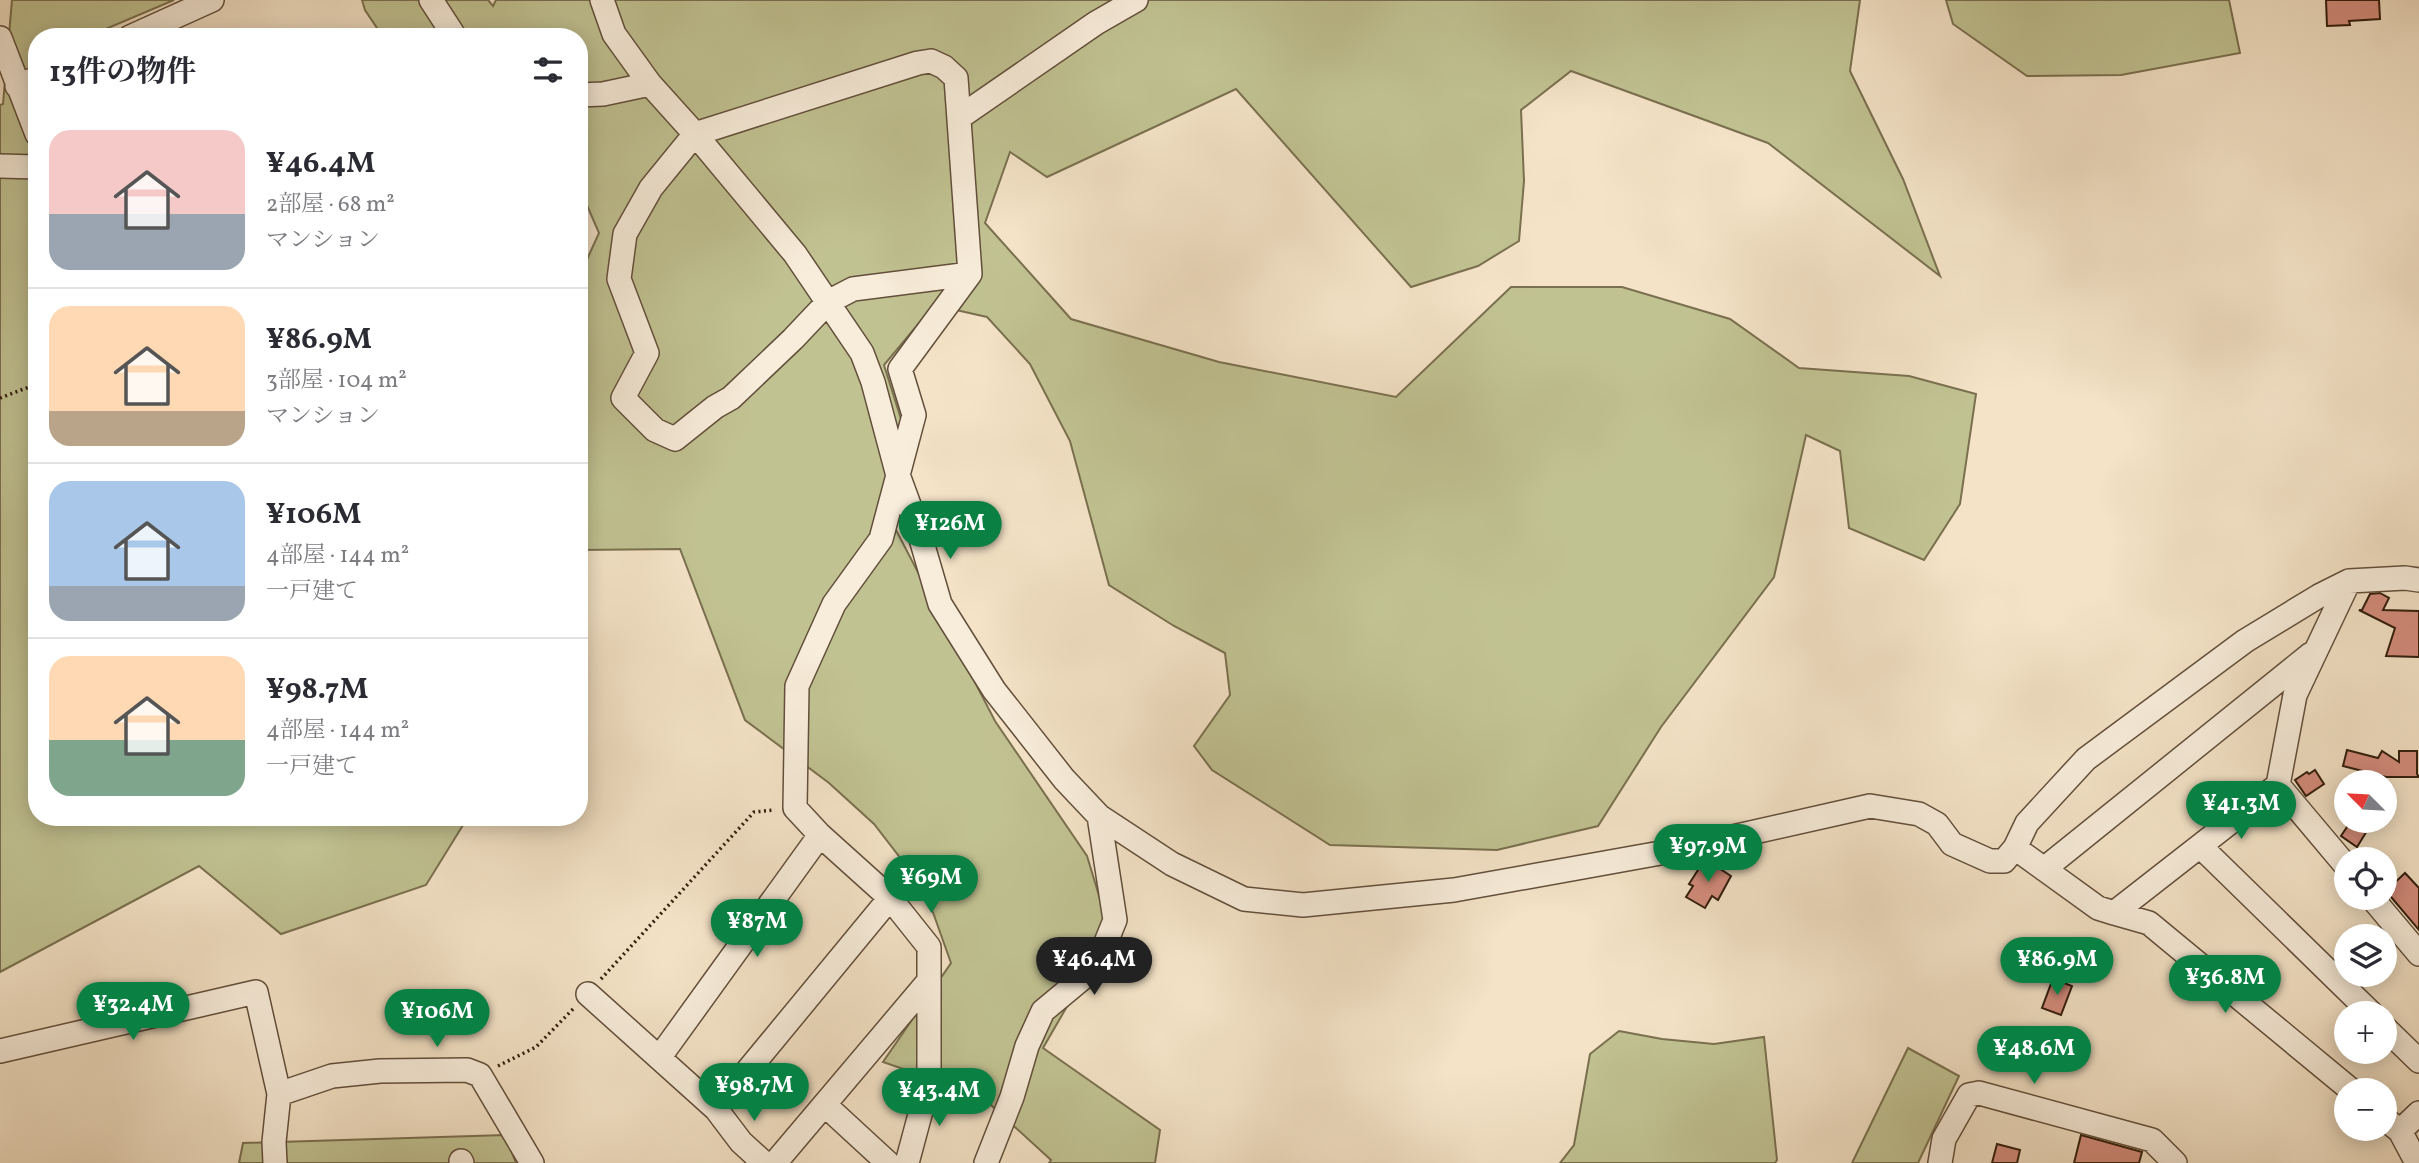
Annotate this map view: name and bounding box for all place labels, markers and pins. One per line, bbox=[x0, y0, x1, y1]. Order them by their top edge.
pin: ¥126M bbox=[901, 502, 999, 561]
pin: ¥41.3M bbox=[2184, 782, 2298, 841]
pin: ¥97.9M bbox=[1651, 824, 1765, 884]
pin: ¥69M bbox=[890, 856, 972, 915]
pin: ¥87M bbox=[716, 900, 798, 959]
pin: ¥46.4M bbox=[1037, 937, 1151, 997]
pin: ¥86.9M bbox=[2000, 937, 2114, 997]
pin: ¥36.8M bbox=[2168, 956, 2282, 1015]
pin: ¥32.4M bbox=[76, 982, 190, 1042]
pin: ¥106M bbox=[388, 990, 486, 1049]
pin: ¥48.6M bbox=[1977, 1026, 2091, 1086]
pin: ¥98.7M bbox=[697, 1064, 811, 1123]
pin: ¥43.4M bbox=[882, 1068, 996, 1128]

